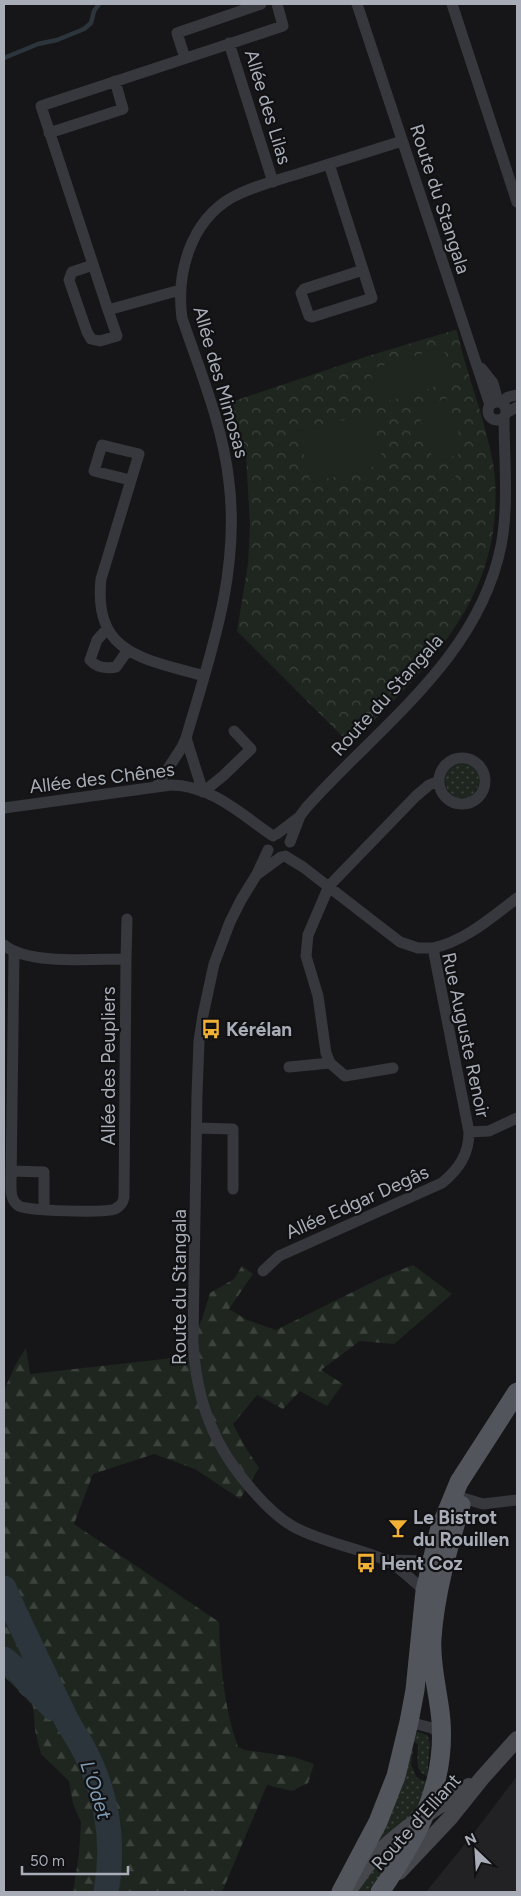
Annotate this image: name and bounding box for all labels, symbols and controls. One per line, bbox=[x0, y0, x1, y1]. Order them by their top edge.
street label: Allée des Lilas bbox=[240, 47, 296, 167]
street label: Route du Stangala bbox=[405, 121, 475, 277]
street label: Allée des Mimosas bbox=[188, 303, 254, 461]
street label: Route du Stangala bbox=[326, 629, 448, 761]
street label: Allée des Chênes bbox=[28, 758, 176, 798]
street label: Rue Auguste Renoir bbox=[437, 950, 495, 1120]
street label: Allée des Peupliers bbox=[97, 986, 120, 1146]
bus stop icon: Kérélan bbox=[200, 1018, 222, 1040]
place label: Kérélan bbox=[226, 1018, 292, 1041]
street label: Allée Edgar Degâs bbox=[282, 1160, 432, 1244]
street label: Route du Stangala bbox=[168, 1209, 191, 1365]
place label: Le Bistrot du Rouillen bbox=[413, 1506, 509, 1551]
bar icon: Le Bistrot du Rouillen bbox=[387, 1517, 409, 1539]
bus stop icon: Hent Coz bbox=[355, 1552, 377, 1574]
place label: Hent Coz bbox=[381, 1552, 463, 1575]
water label: L'Odet bbox=[75, 1758, 117, 1823]
street label: Route d'Elliant bbox=[367, 1769, 465, 1875]
north arrow bbox=[451, 1826, 501, 1876]
text: N bbox=[462, 1830, 479, 1850]
scale bar bbox=[22, 1844, 129, 1876]
text: 50 m bbox=[30, 1852, 65, 1870]

